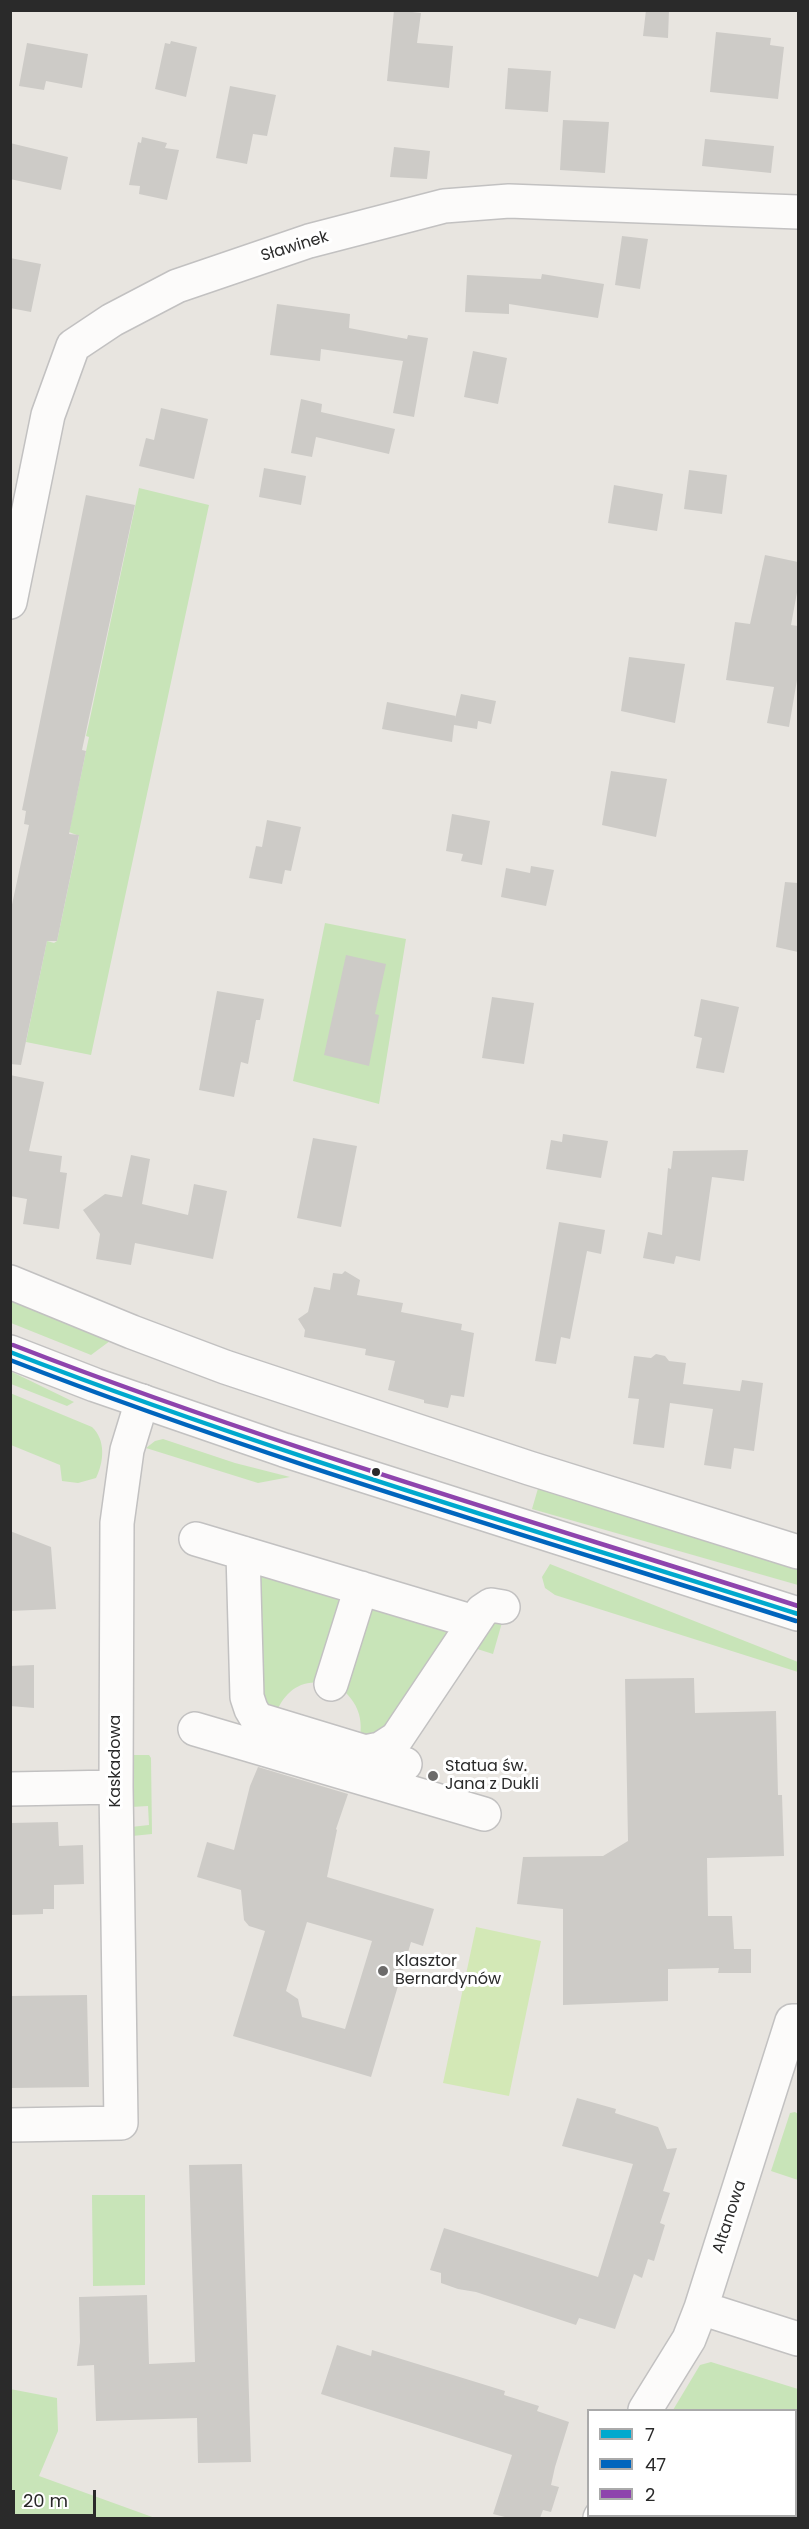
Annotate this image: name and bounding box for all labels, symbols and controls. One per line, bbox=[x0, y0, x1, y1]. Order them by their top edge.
street label: Sławinek bbox=[259, 228, 331, 266]
unlabelled marker bbox=[370, 1466, 382, 1478]
street label: Kaskadowa bbox=[106, 1715, 126, 1807]
place label: Statua św. Jana z Dukli bbox=[445, 1757, 539, 1795]
marker: Statua św. Jana z Dukli bbox=[426, 1769, 440, 1783]
place label: Klasztor Bernardynów bbox=[395, 1952, 501, 1990]
marker: Klasztor Bernardynów bbox=[376, 1964, 390, 1978]
street label: Altanowa bbox=[709, 2178, 751, 2256]
legend bbox=[587, 2409, 797, 2517]
text: 7 bbox=[645, 2422, 655, 2447]
text: 47 bbox=[645, 2452, 666, 2477]
scale bar bbox=[15, 2478, 99, 2516]
text: 2 bbox=[645, 2482, 655, 2507]
text: 20 m bbox=[23, 2488, 68, 2513]

